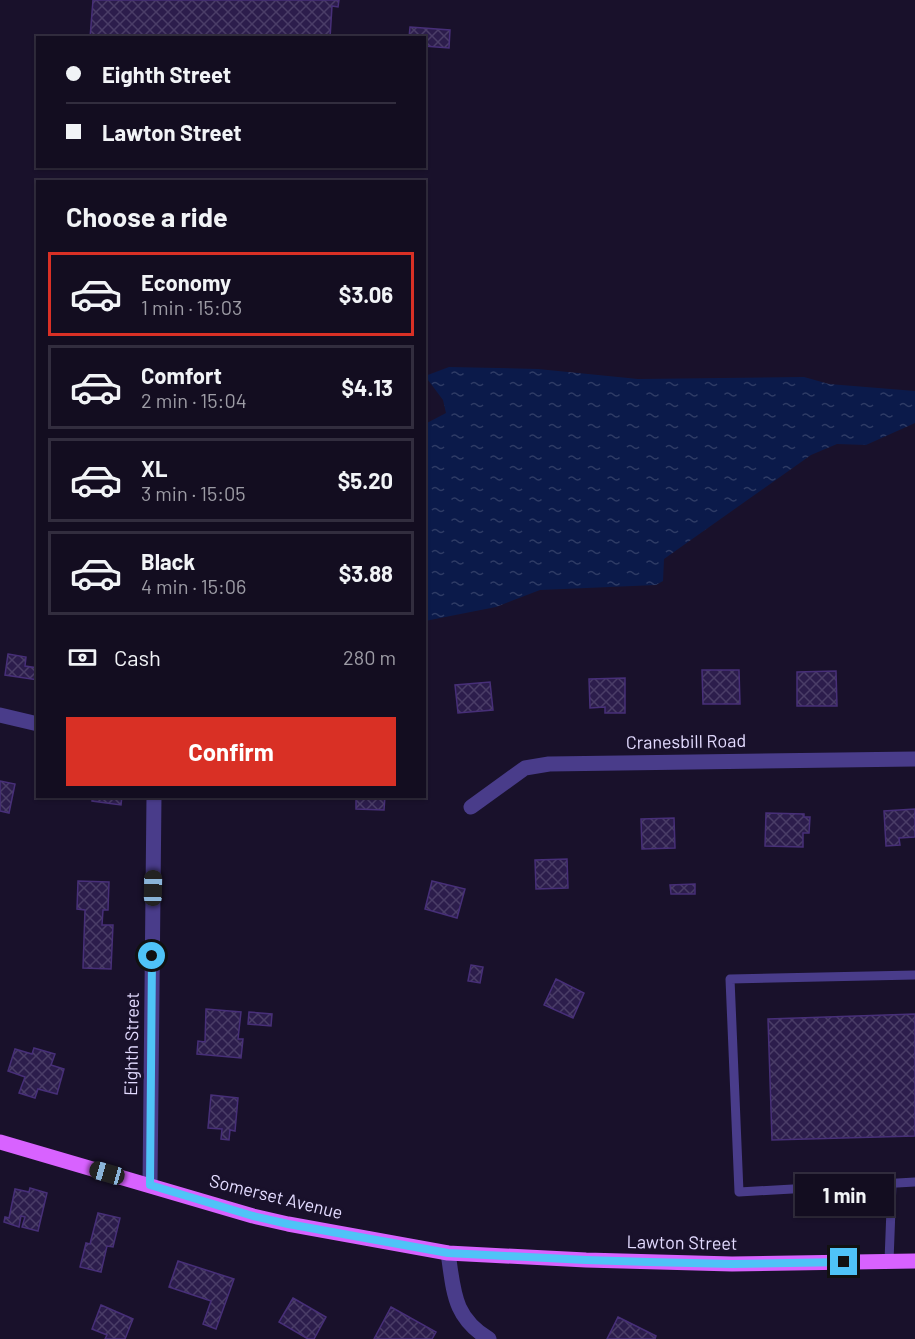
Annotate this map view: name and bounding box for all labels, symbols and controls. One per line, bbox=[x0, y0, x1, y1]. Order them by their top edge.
text: Eighth Street bbox=[102, 61, 231, 87]
text: Lawton Street bbox=[102, 119, 242, 145]
text: Choose a ride bbox=[66, 200, 228, 232]
icon: car bbox=[69, 267, 123, 321]
text: Economy bbox=[141, 269, 231, 295]
text: $3.06 bbox=[339, 281, 393, 307]
text: 1 min · 15:03 bbox=[141, 295, 242, 319]
icon: car bbox=[69, 360, 123, 414]
text: Comfort bbox=[141, 362, 222, 388]
text: $4.13 bbox=[341, 374, 393, 400]
text: 2 min · 15:04 bbox=[141, 388, 247, 412]
icon: car bbox=[69, 453, 123, 507]
text: XL bbox=[141, 455, 167, 481]
text: $5.20 bbox=[338, 467, 393, 493]
text: 3 min · 15:05 bbox=[141, 481, 246, 505]
icon: car bbox=[69, 546, 123, 600]
text: Black bbox=[141, 548, 195, 574]
text: $3.88 bbox=[339, 560, 393, 586]
text: 4 min · 15:06 bbox=[141, 574, 246, 598]
icon: cash bbox=[66, 641, 99, 674]
text: Cash bbox=[114, 644, 161, 670]
text: 280 m bbox=[343, 645, 396, 669]
button: Confirm bbox=[66, 717, 396, 786]
street label: Cranesbill Road bbox=[626, 729, 746, 753]
car bbox=[144, 870, 162, 906]
route start bbox=[138, 942, 165, 969]
street label: Eighth Street bbox=[119, 992, 143, 1096]
car bbox=[87, 1159, 127, 1187]
street label: Somerset Avenue bbox=[207, 1169, 345, 1223]
callout: 1 min bbox=[794, 1175, 894, 1217]
text: 1 min bbox=[823, 1183, 866, 1207]
street label: Lawton Street bbox=[626, 1230, 738, 1254]
route end bbox=[830, 1248, 857, 1275]

